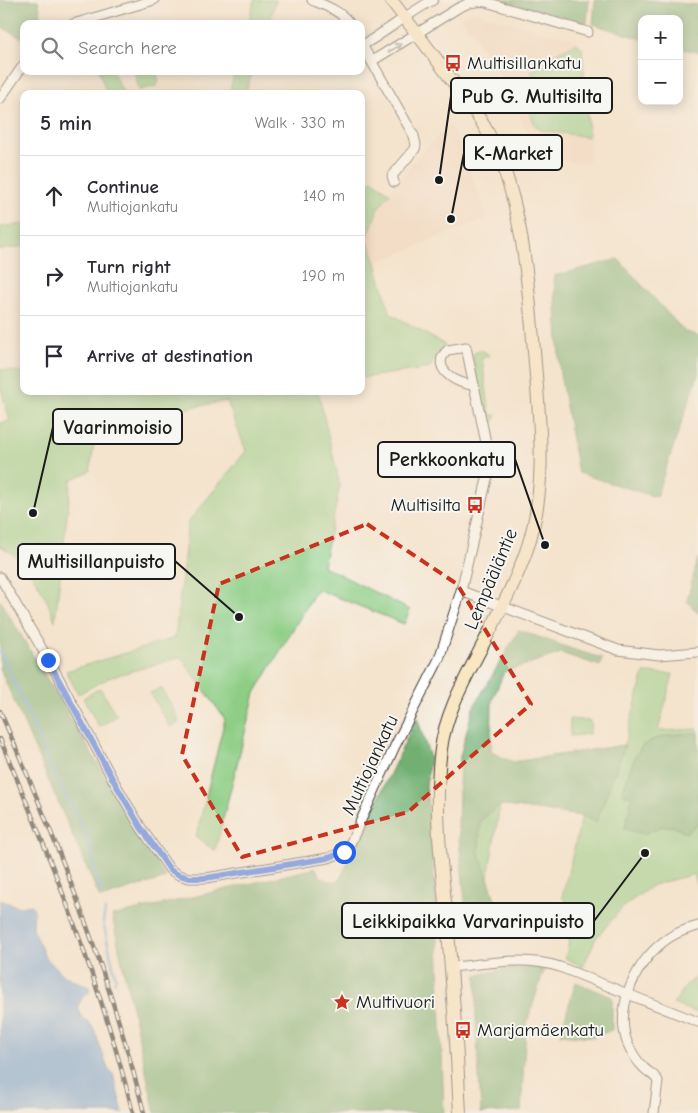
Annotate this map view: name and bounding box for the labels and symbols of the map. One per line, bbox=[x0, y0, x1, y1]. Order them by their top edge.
one-way arrow bbox=[387, 42, 401, 52]
place label: Multisillankatu bbox=[467, 52, 581, 74]
bus stop icon: Multisillankatu bbox=[443, 53, 463, 73]
callout: Pub G. Multisilta bbox=[451, 78, 612, 113]
text: Pub G. Multisilta bbox=[462, 85, 602, 108]
callout: K-Market bbox=[464, 135, 562, 170]
text: K-Market bbox=[474, 142, 553, 165]
callout: Vaarinmoisio bbox=[53, 409, 182, 444]
text: Vaarinmoisio bbox=[64, 416, 172, 439]
callout: Perkkoonkatu bbox=[378, 442, 515, 477]
text: Perkkoonkatu bbox=[389, 448, 505, 471]
place label: Multisilta bbox=[390, 494, 461, 516]
bus stop icon: Multisilta bbox=[465, 495, 485, 515]
street label: Lempääläntie bbox=[460, 525, 522, 633]
callout: Multisillanpuisto bbox=[18, 544, 175, 579]
text: Multisillanpuisto bbox=[28, 550, 165, 573]
route end bbox=[37, 649, 60, 672]
street label: Multiojankatu bbox=[337, 711, 403, 819]
route start bbox=[333, 841, 356, 864]
callout: Leikkipaikka Varvarinpuisto bbox=[342, 903, 594, 938]
text: Leikkipaikka Varvarinpuisto bbox=[352, 910, 584, 933]
place label: Multivuori bbox=[356, 991, 435, 1013]
place icon: Multivuori bbox=[332, 992, 352, 1012]
place label: Marjamäenkatu bbox=[477, 1019, 604, 1041]
bus stop icon: Marjamäenkatu bbox=[453, 1020, 473, 1040]

